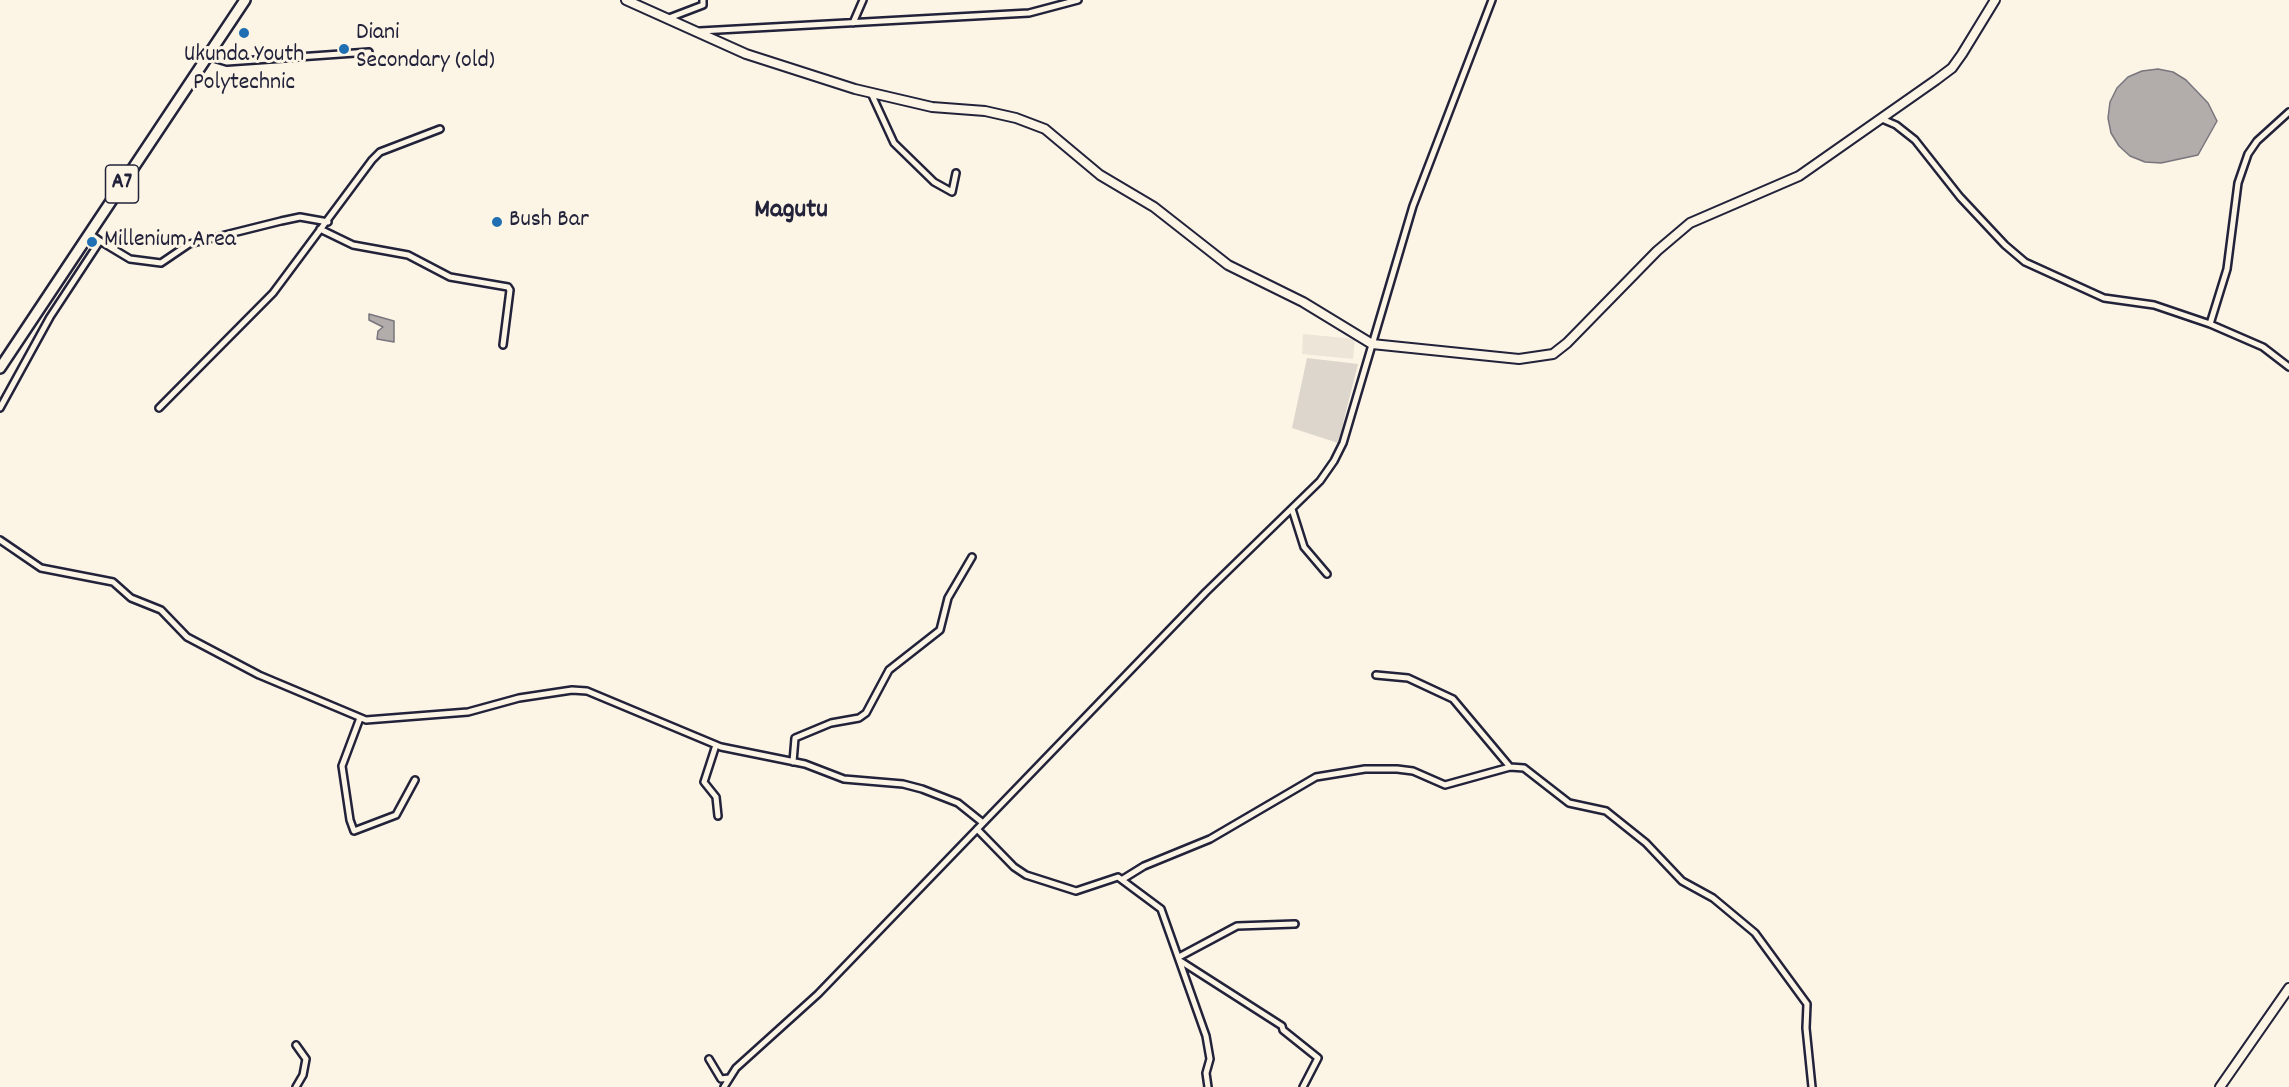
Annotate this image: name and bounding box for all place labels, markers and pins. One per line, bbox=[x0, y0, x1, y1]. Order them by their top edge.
place label: Diani Secondary (old) bbox=[356, 21, 495, 77]
marker: Ukunda Youth Polytechnic bbox=[237, 26, 251, 40]
marker: Diani Secondary (old) bbox=[337, 42, 351, 56]
place label: Ukunda Youth Polytechnic bbox=[184, 43, 304, 99]
place label: Bush Bar bbox=[509, 208, 589, 236]
marker: Bush Bar bbox=[490, 215, 504, 229]
place label: Millenium Area bbox=[104, 228, 236, 256]
marker: Millenium Area bbox=[85, 235, 99, 249]

